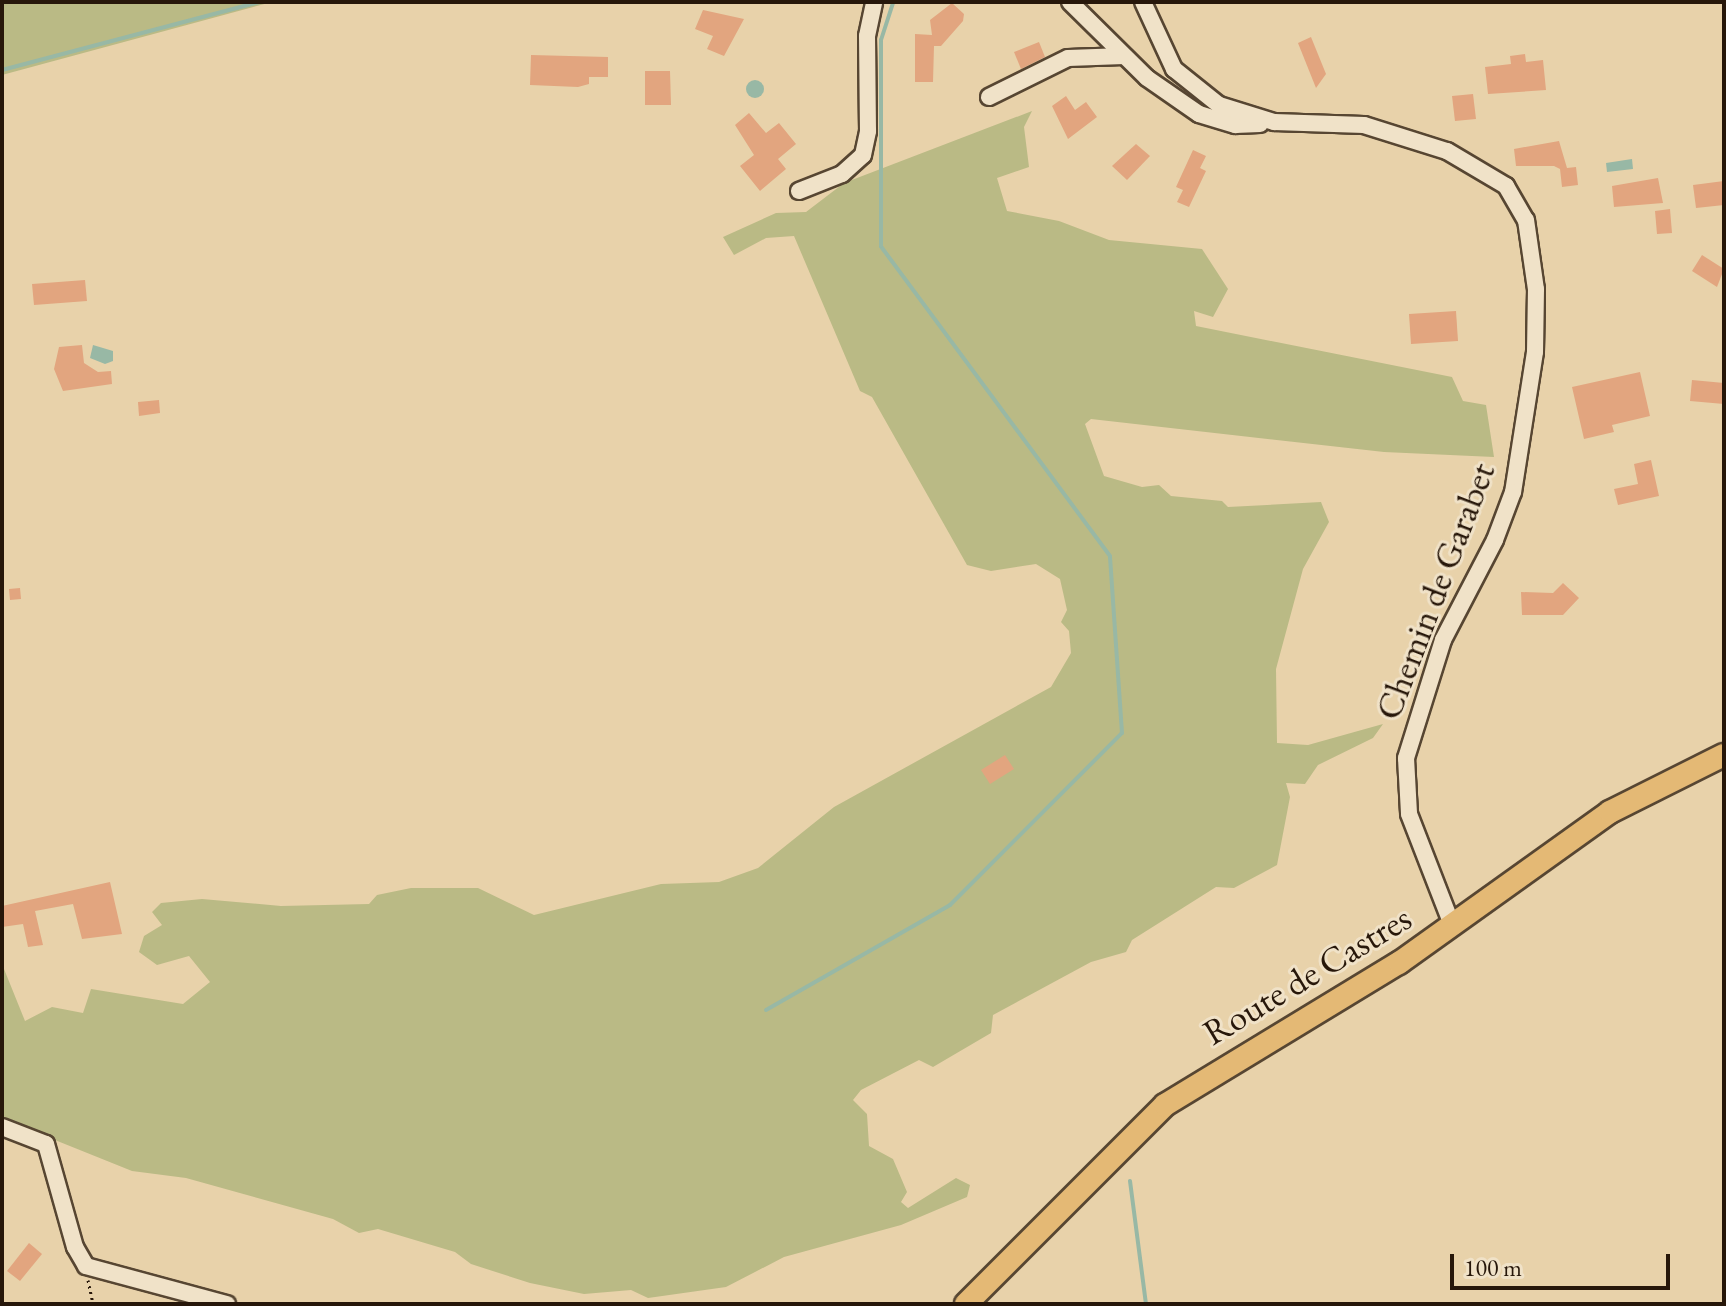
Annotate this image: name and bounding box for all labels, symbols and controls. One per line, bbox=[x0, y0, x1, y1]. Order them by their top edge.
street label: Chemin de Garabet bbox=[1366, 457, 1504, 725]
street label: Route de Castres bbox=[1195, 896, 1419, 1054]
scale bar bbox=[1454, 1238, 1674, 1288]
text: 100 m bbox=[1464, 1252, 1522, 1283]

